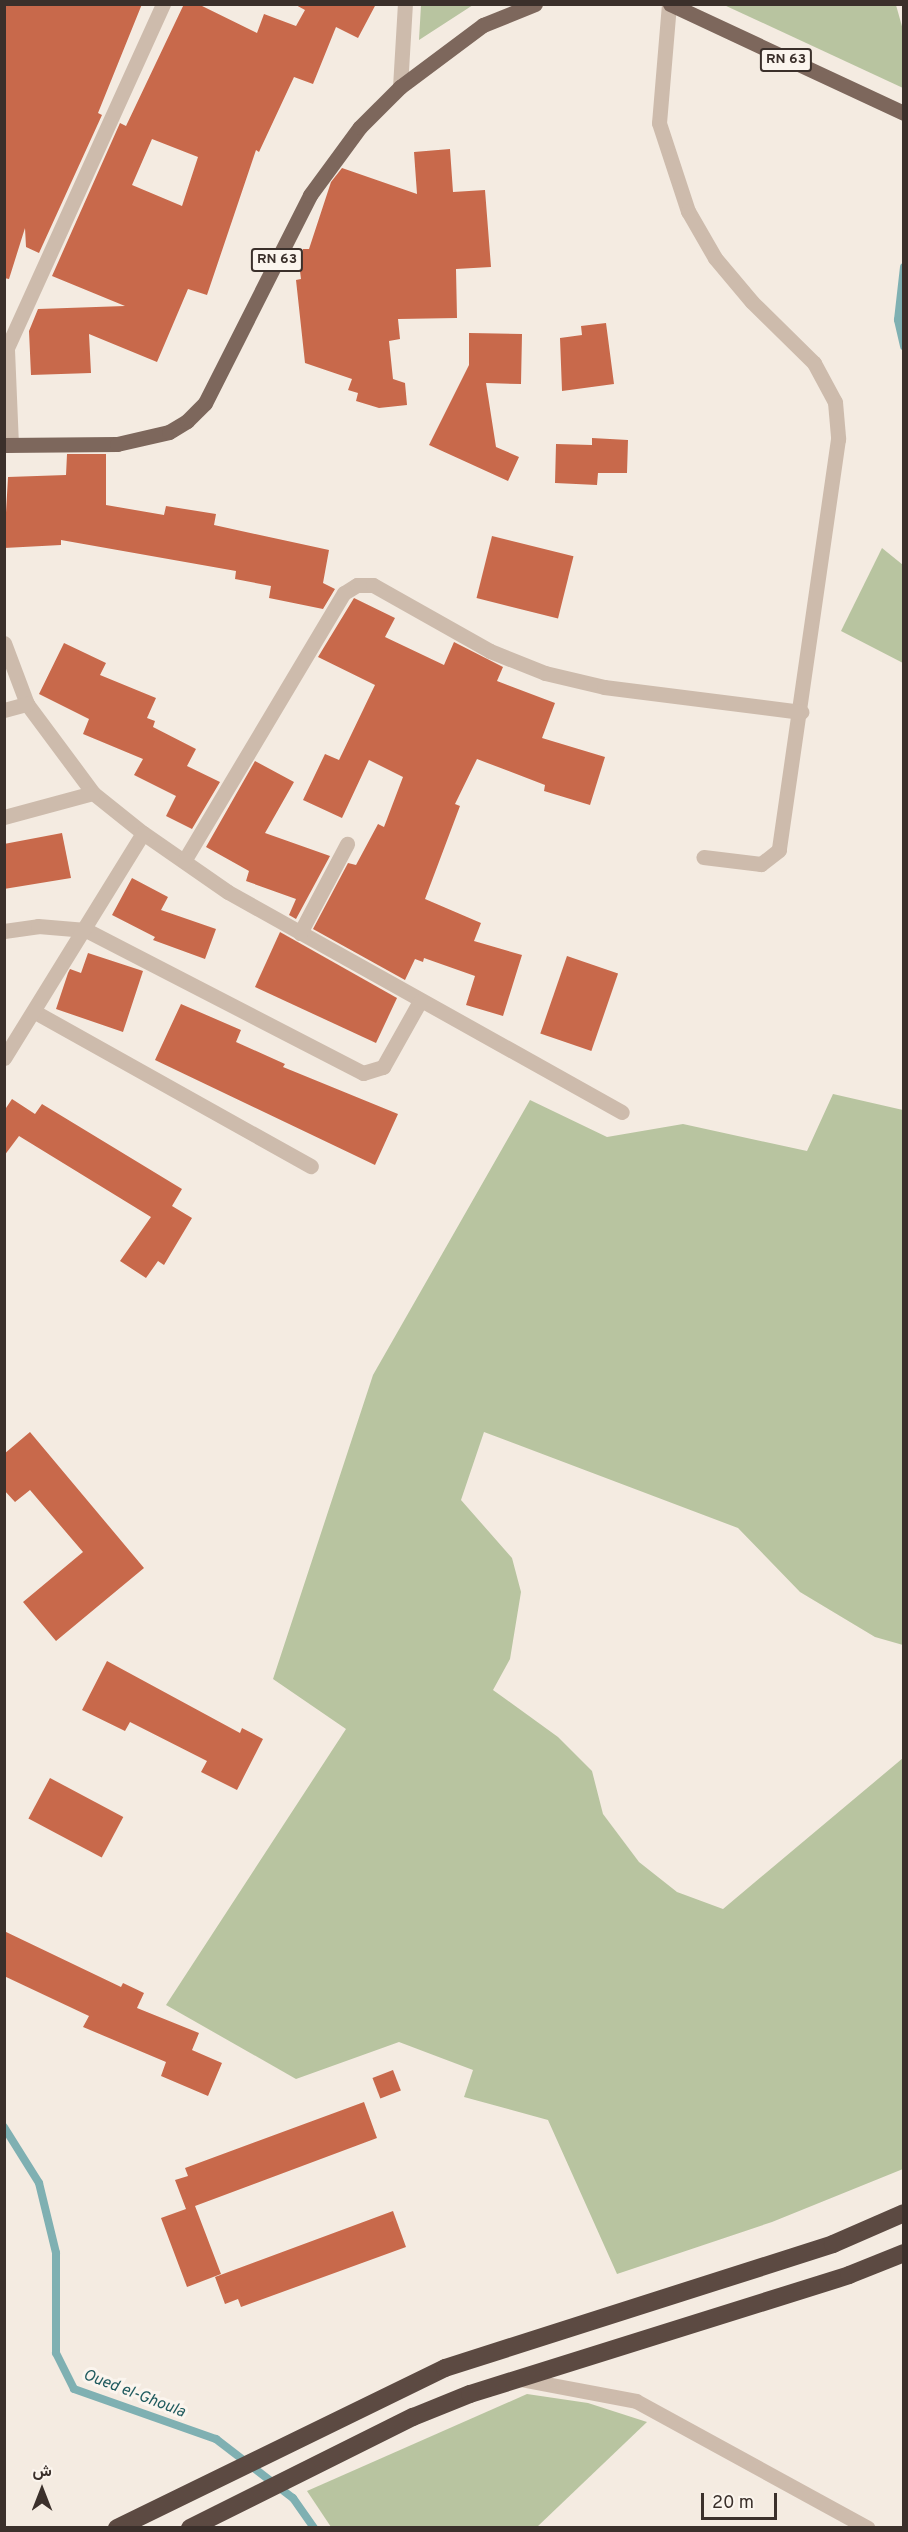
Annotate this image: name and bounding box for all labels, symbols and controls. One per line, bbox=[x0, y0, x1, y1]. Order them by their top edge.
road number: RN 63 bbox=[759, 49, 813, 71]
road number: RN 63 bbox=[250, 249, 304, 271]
water label: Oued el-Ghoula bbox=[80, 2366, 188, 2422]
north arrow bbox=[12, 2460, 72, 2520]
text: ش bbox=[32, 2462, 52, 2482]
scale bar bbox=[704, 2481, 780, 2519]
text: 20 m bbox=[712, 2492, 754, 2515]

